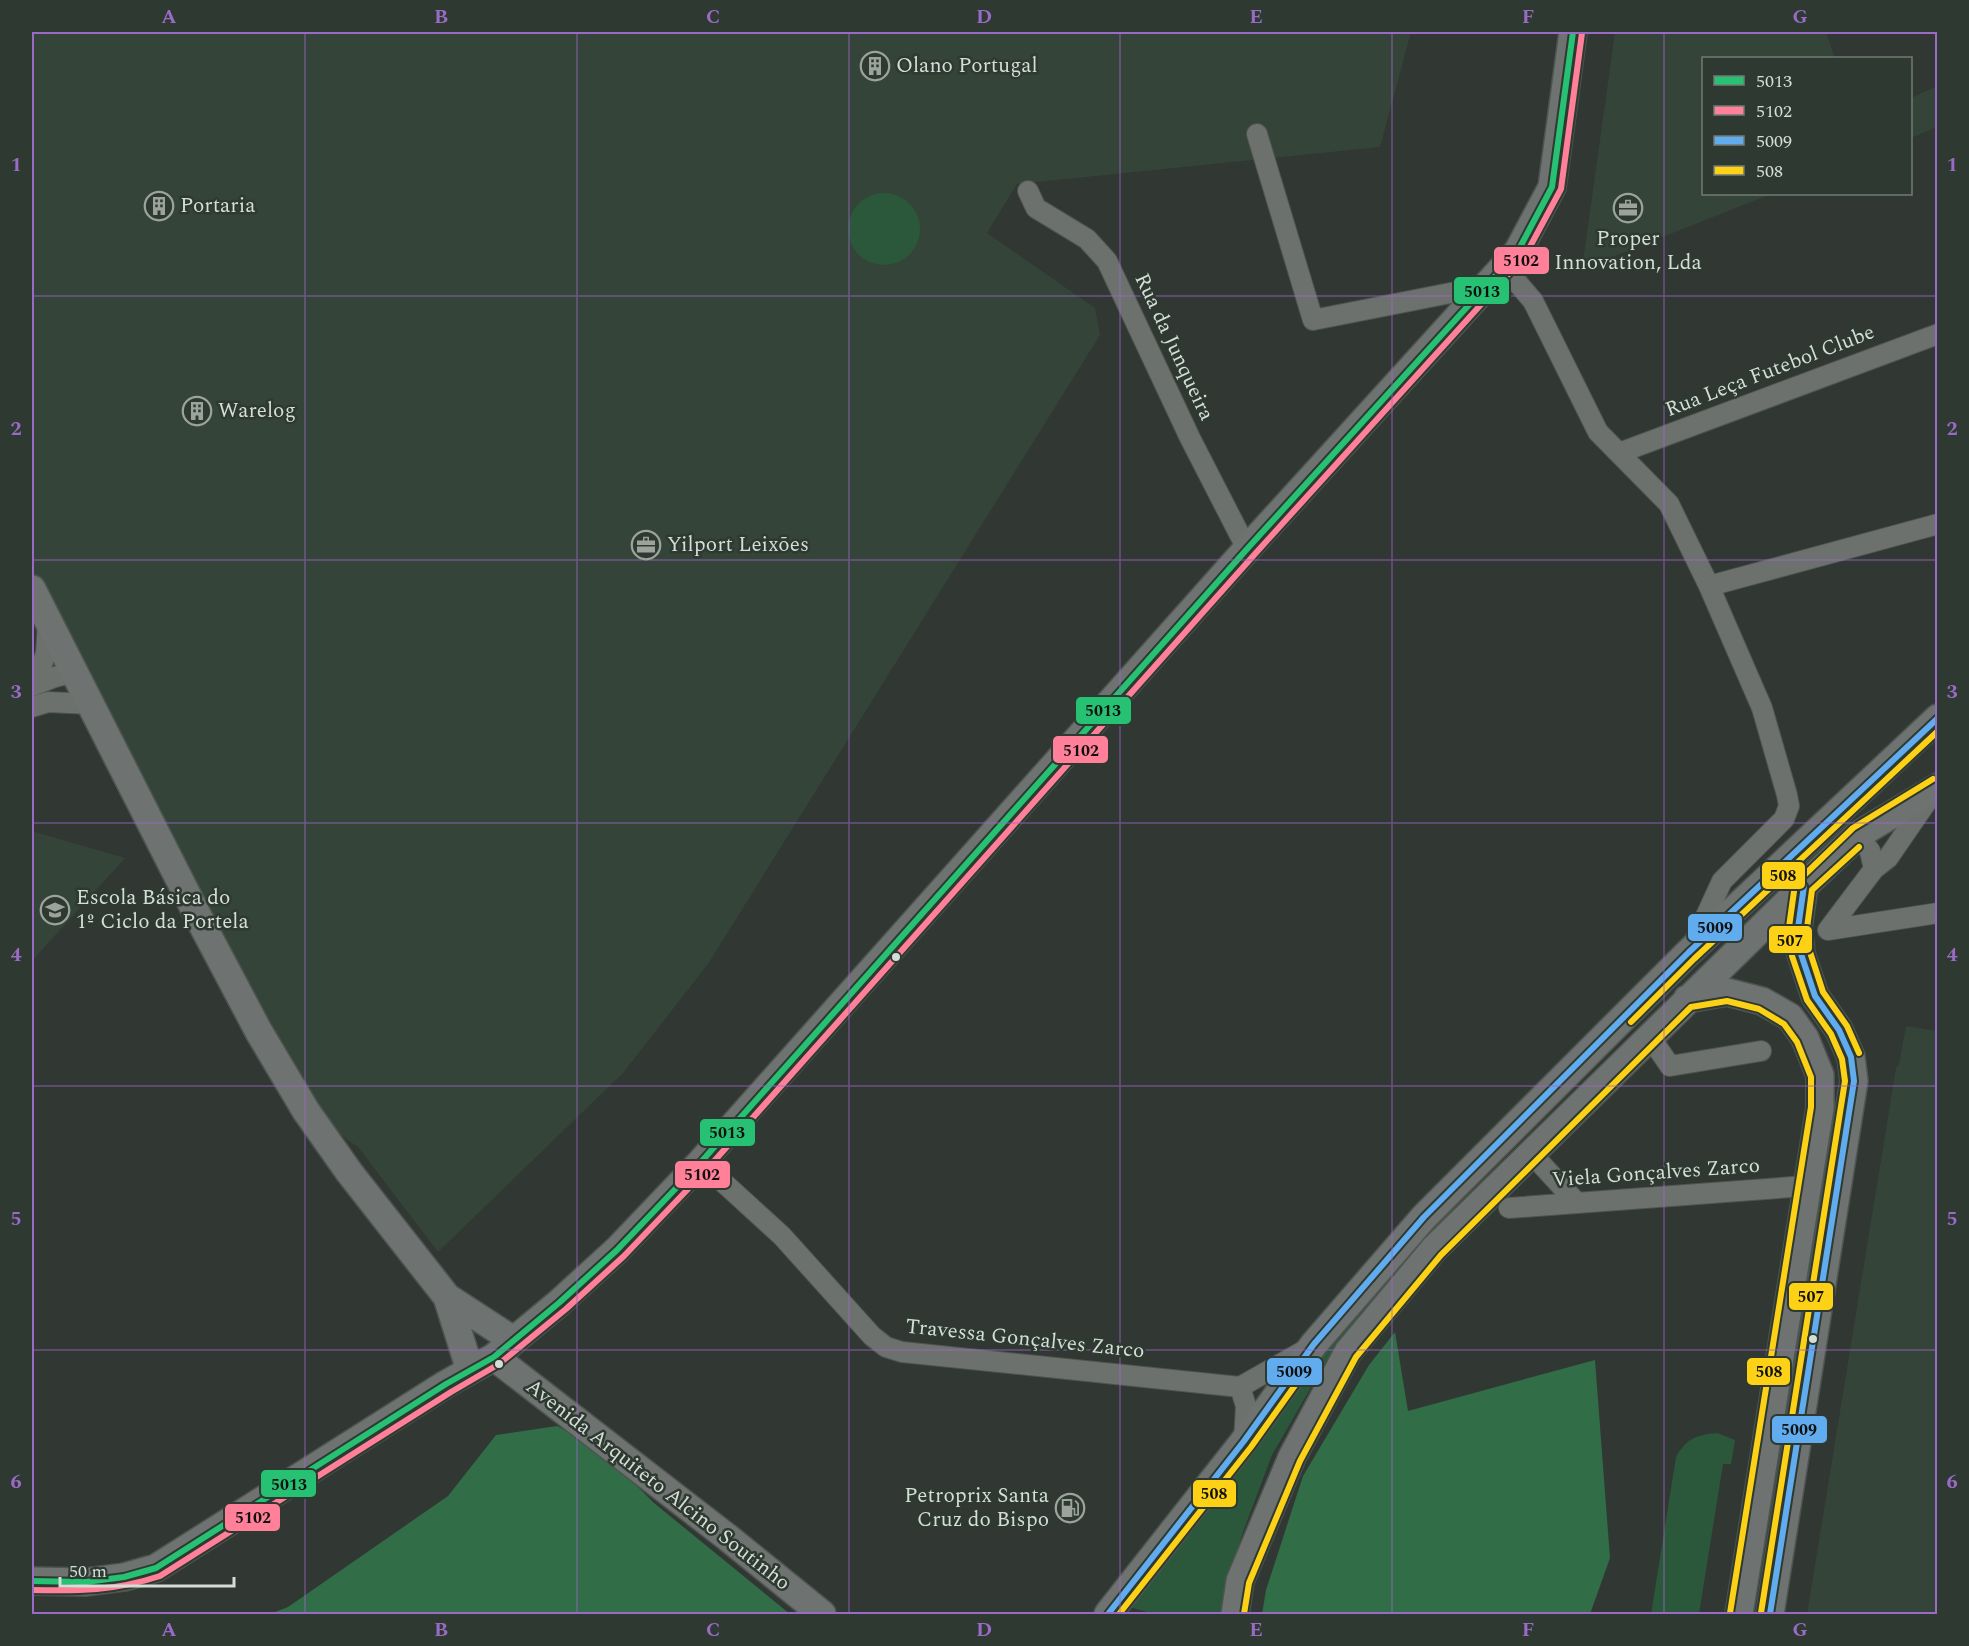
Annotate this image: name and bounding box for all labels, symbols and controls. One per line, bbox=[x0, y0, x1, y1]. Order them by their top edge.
text: A bbox=[161, 2, 177, 32]
text: B bbox=[434, 2, 448, 32]
text: C bbox=[706, 2, 720, 32]
text: D bbox=[976, 2, 992, 32]
text: E bbox=[1249, 2, 1263, 32]
text: F bbox=[1522, 2, 1534, 32]
text: G bbox=[1792, 2, 1808, 32]
building icon: Olano Portugal bbox=[859, 50, 891, 82]
place label: Olano Portugal bbox=[896, 50, 1038, 82]
legend bbox=[1702, 57, 1912, 195]
text: 5013 bbox=[1756, 68, 1792, 95]
text: 5102 bbox=[1756, 98, 1792, 125]
text: 5009 bbox=[1756, 128, 1792, 155]
text: 1 bbox=[10, 150, 22, 180]
text: 1 bbox=[1946, 150, 1958, 180]
text: 508 bbox=[1756, 158, 1783, 185]
building icon: Portaria bbox=[143, 190, 175, 222]
place label: Portaria bbox=[180, 190, 256, 222]
office icon: Proper Innovation, Lda bbox=[1612, 192, 1644, 224]
place label: Proper Innovation, Lda bbox=[1554, 223, 1703, 279]
line badge: 5102 bbox=[1493, 246, 1550, 275]
text: 5102 bbox=[1503, 249, 1539, 273]
street label: Rua da Junqueira bbox=[1126, 268, 1223, 427]
line badge: 5013 bbox=[1453, 276, 1510, 305]
text: 5013 bbox=[1464, 280, 1500, 304]
street label: Rua Leça Futebol Clube bbox=[1661, 316, 1879, 426]
building icon: Warelog bbox=[181, 395, 213, 427]
place label: Warelog bbox=[218, 395, 296, 427]
text: 2 bbox=[10, 414, 22, 444]
text: 2 bbox=[1946, 414, 1958, 444]
office icon: Yilport Leixões bbox=[630, 529, 662, 561]
place label: Yilport Leixões bbox=[667, 529, 809, 561]
text: 3 bbox=[10, 677, 22, 707]
text: 3 bbox=[1946, 677, 1958, 707]
line badge: 5013 bbox=[1075, 696, 1132, 725]
text: 5013 bbox=[1085, 699, 1121, 723]
line badge: 5102 bbox=[1052, 735, 1109, 764]
text: 5102 bbox=[1063, 739, 1099, 763]
line badge: 508 bbox=[1761, 861, 1806, 890]
text: 508 bbox=[1770, 864, 1796, 888]
place label: Escola Básica do 1º Ciclo da Portela bbox=[76, 882, 249, 938]
school or university icon: Escola Básica do 1º Ciclo da Portela bbox=[39, 894, 71, 926]
line badge: 5009 bbox=[1687, 913, 1743, 942]
text: 5009 bbox=[1697, 916, 1733, 940]
line badge: 507 bbox=[1768, 925, 1813, 954]
text: 507 bbox=[1777, 929, 1803, 953]
text: 4 bbox=[10, 940, 22, 970]
text: 4 bbox=[1946, 940, 1958, 970]
unlabelled marker bbox=[890, 951, 902, 963]
line badge: 5013 bbox=[699, 1118, 756, 1147]
text: 5013 bbox=[709, 1121, 745, 1145]
street label: Viela Gonçalves Zarco bbox=[1551, 1150, 1761, 1196]
line badge: 5102 bbox=[674, 1160, 731, 1189]
text: 5102 bbox=[684, 1163, 720, 1187]
text: 5 bbox=[10, 1204, 22, 1234]
text: 5 bbox=[1946, 1204, 1958, 1234]
line badge: 507 bbox=[1788, 1282, 1834, 1311]
text: 507 bbox=[1798, 1285, 1824, 1309]
street label: Travessa Gonçalves Zarco bbox=[904, 1311, 1146, 1367]
unlabelled marker bbox=[1807, 1333, 1819, 1345]
line badge: 5009 bbox=[1266, 1357, 1323, 1386]
line badge: 508 bbox=[1746, 1357, 1791, 1386]
unlabelled marker bbox=[493, 1358, 505, 1370]
text: 5009 bbox=[1276, 1360, 1312, 1384]
text: 508 bbox=[1756, 1360, 1782, 1384]
street label: Avenida Arquiteto Alcino Soutinho bbox=[519, 1371, 797, 1599]
line badge: 5009 bbox=[1771, 1415, 1828, 1444]
text: 5009 bbox=[1781, 1418, 1817, 1442]
text: 6 bbox=[10, 1467, 22, 1497]
text: 6 bbox=[1946, 1467, 1958, 1497]
line badge: 5013 bbox=[260, 1469, 317, 1498]
text: 5013 bbox=[271, 1473, 307, 1497]
line badge: 508 bbox=[1192, 1479, 1237, 1508]
place label: Petroprix Santa Cruz do Bispo bbox=[904, 1480, 1050, 1536]
text: 508 bbox=[1201, 1482, 1227, 1506]
fuel station icon: Petroprix Santa Cruz do Bispo bbox=[1054, 1492, 1086, 1524]
line badge: 5102 bbox=[224, 1503, 281, 1532]
text: 5102 bbox=[235, 1506, 271, 1530]
scale bar bbox=[60, 1550, 234, 1588]
text: 50 m bbox=[69, 1558, 107, 1585]
text: A bbox=[161, 1615, 177, 1645]
text: B bbox=[434, 1615, 448, 1645]
text: C bbox=[706, 1615, 720, 1645]
text: D bbox=[976, 1615, 992, 1645]
text: E bbox=[1249, 1615, 1263, 1645]
text: F bbox=[1522, 1615, 1534, 1645]
text: G bbox=[1792, 1615, 1808, 1645]

